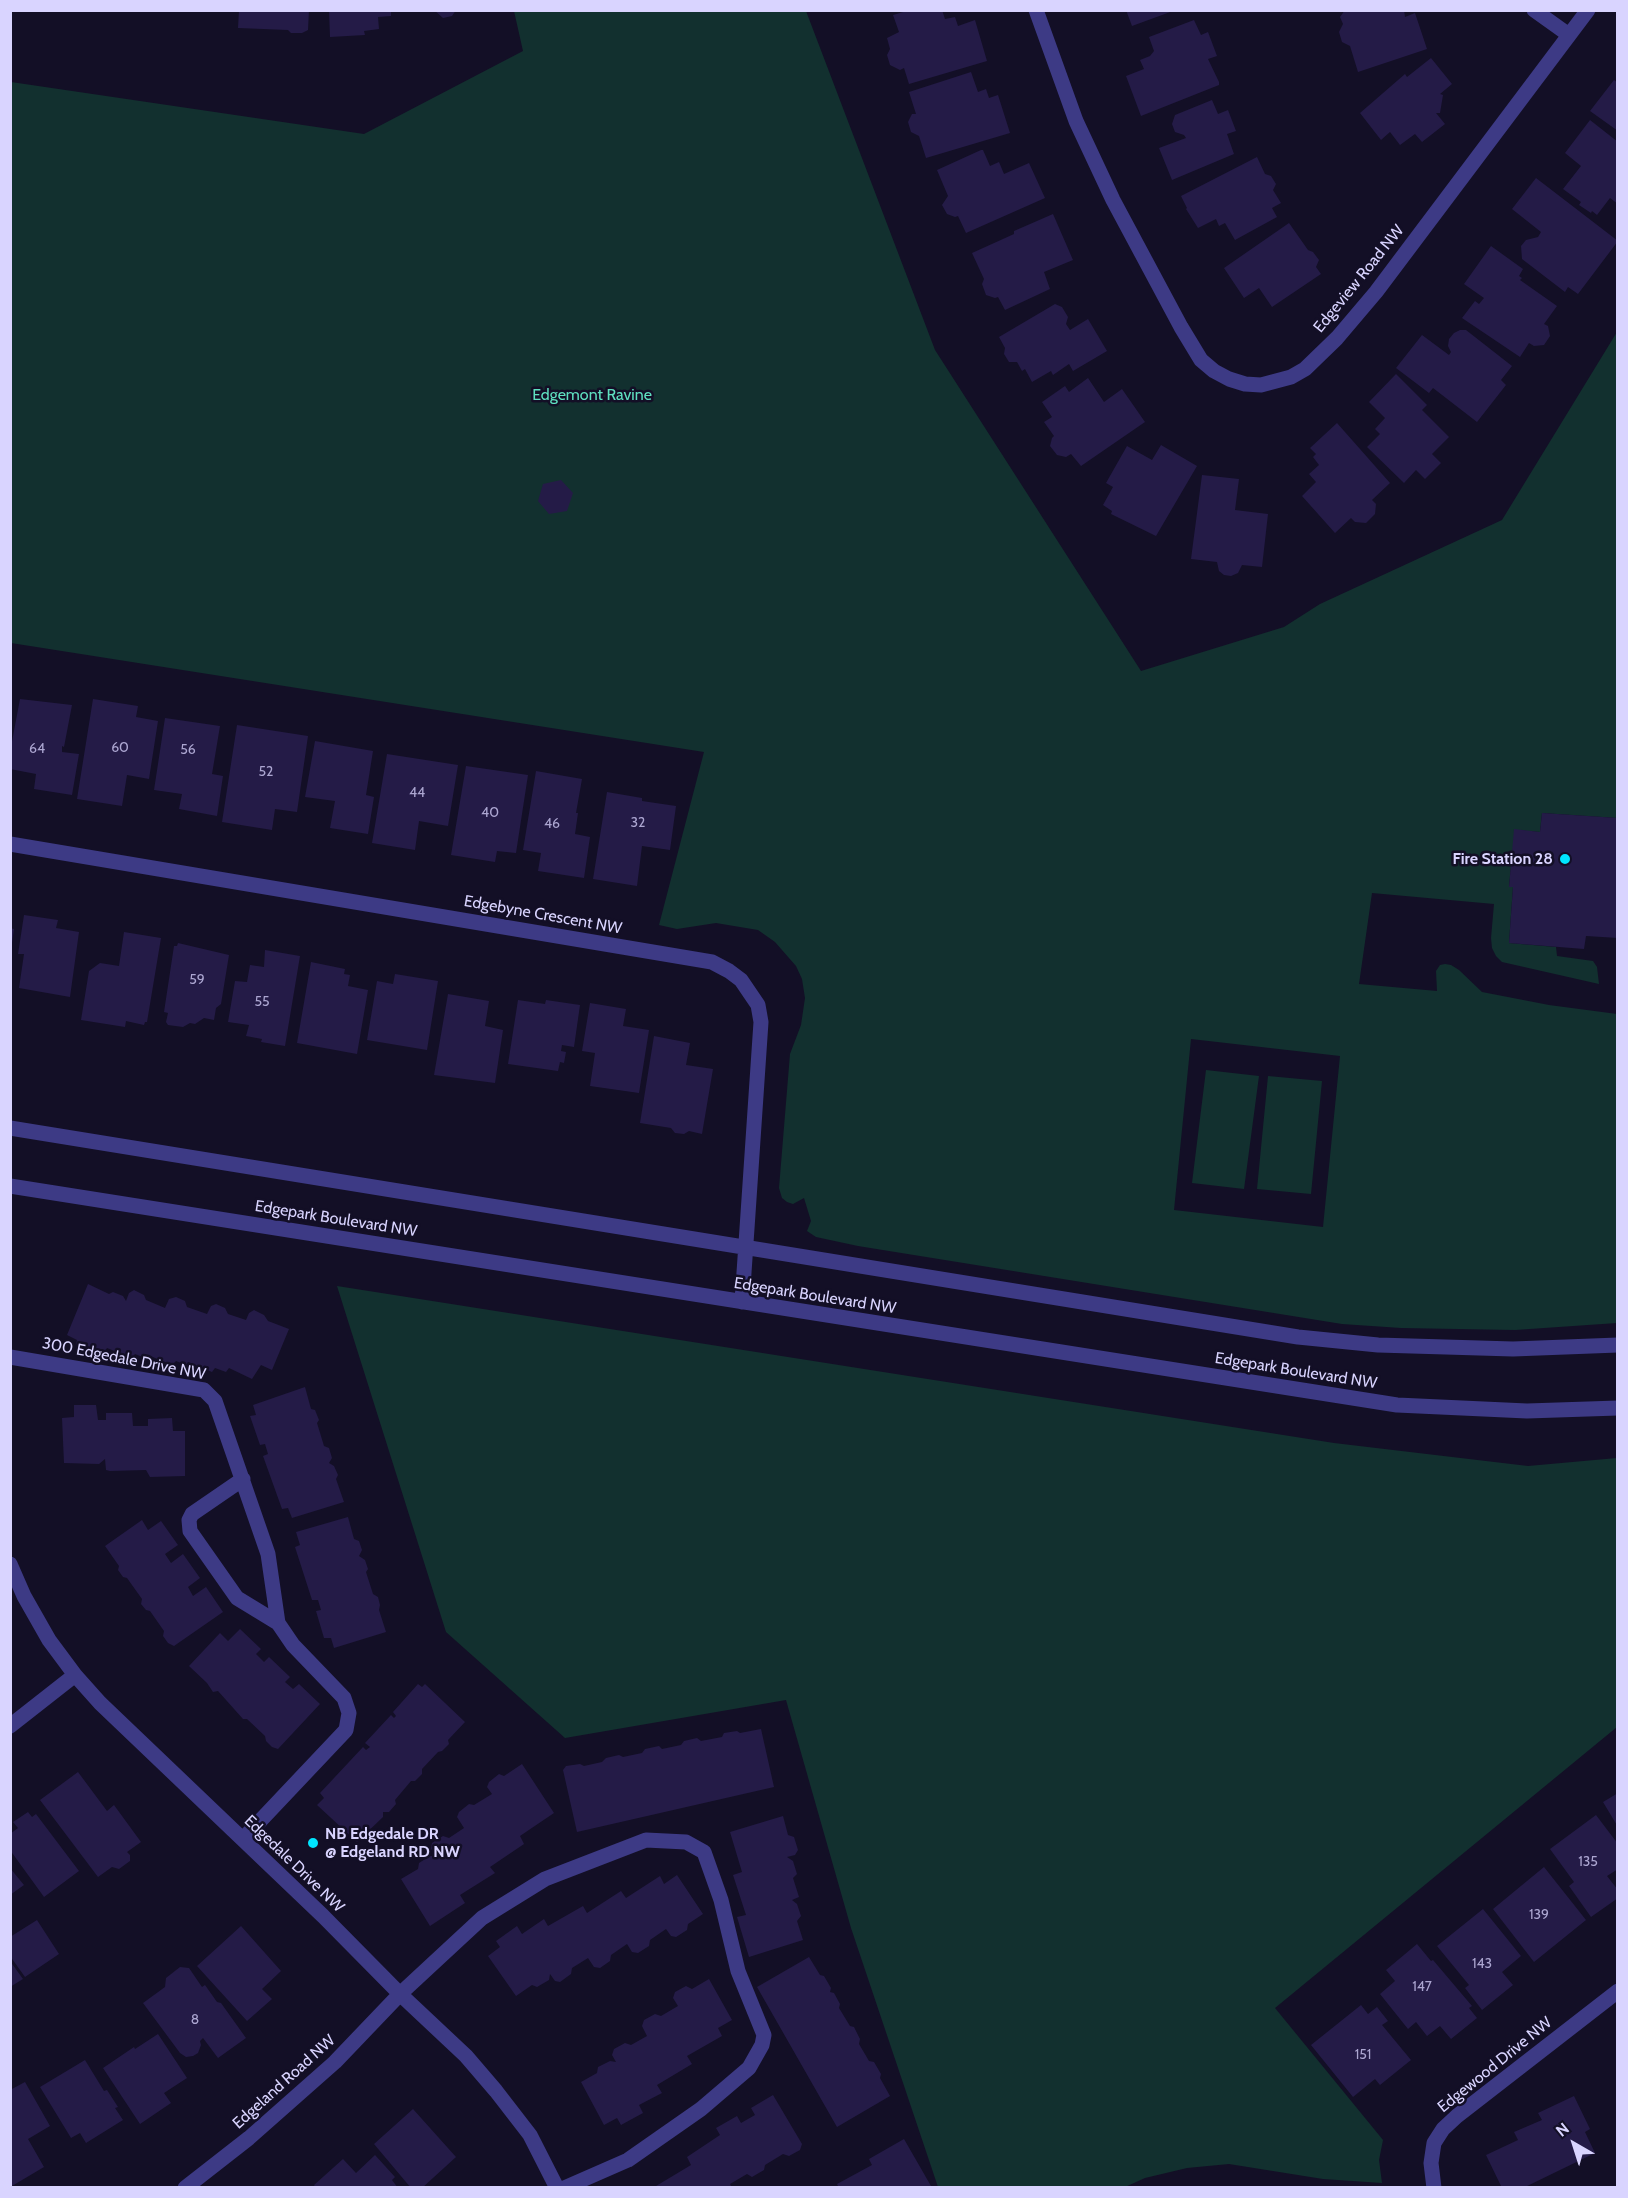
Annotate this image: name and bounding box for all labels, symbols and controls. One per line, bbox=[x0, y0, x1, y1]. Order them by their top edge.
street label: Edgeview Road NW bbox=[1310, 221, 1408, 337]
park label: Edgemont Ravine bbox=[532, 385, 652, 405]
house number: 60 bbox=[111, 740, 129, 756]
house number: 64 bbox=[29, 741, 45, 757]
house number: 56 bbox=[180, 742, 196, 758]
house number: 52 bbox=[259, 764, 273, 780]
house number: 44 bbox=[409, 785, 425, 801]
house number: 40 bbox=[481, 805, 499, 821]
house number: 32 bbox=[631, 815, 645, 831]
house number: 46 bbox=[544, 816, 560, 832]
place label: Fire Station 28 bbox=[1452, 849, 1553, 869]
marker: Fire Station 28 bbox=[1558, 852, 1572, 866]
street label: Edgebyne Crescent NW bbox=[462, 892, 624, 938]
house number: 59 bbox=[189, 972, 205, 988]
house number: 55 bbox=[254, 994, 270, 1010]
street label: Edgepark Boulevard NW bbox=[254, 1197, 418, 1241]
street label: Edgepark Boulevard NW bbox=[733, 1274, 897, 1318]
street label: 300 Edgedale Drive NW bbox=[41, 1334, 207, 1384]
street label: Edgepark Boulevard NW bbox=[1214, 1349, 1378, 1393]
street label: Edgedale Drive NW bbox=[240, 1811, 348, 1917]
place label: NB Edgedale DR @ Edgeland RD NW bbox=[325, 1824, 460, 1862]
marker: NB Edgedale DR @ Edgeland RD NW bbox=[306, 1836, 320, 1850]
house number: 135 bbox=[1578, 1854, 1598, 1870]
house number: 139 bbox=[1529, 1907, 1549, 1923]
house number: 143 bbox=[1472, 1956, 1492, 1972]
house number: 147 bbox=[1412, 1979, 1432, 1995]
house number: 8 bbox=[191, 2012, 199, 2028]
street label: Edgewood Drive NW bbox=[1434, 2013, 1556, 2117]
street label: Edgeland Road NW bbox=[229, 2031, 339, 2133]
house number: 151 bbox=[1355, 2047, 1371, 2063]
north arrow bbox=[1544, 2114, 1604, 2174]
text: N bbox=[1552, 2119, 1573, 2141]

